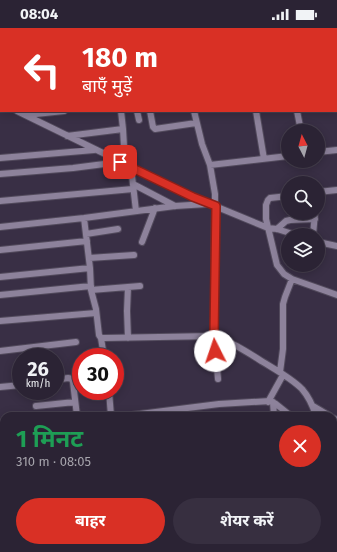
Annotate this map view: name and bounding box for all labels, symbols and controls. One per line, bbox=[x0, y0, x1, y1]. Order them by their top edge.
text: 08:04 bbox=[20, 5, 58, 23]
text: 180 m bbox=[82, 41, 158, 74]
icon: left bbox=[16, 44, 68, 96]
text: बाएँ मुड़ें bbox=[82, 75, 132, 97]
north arrow bbox=[281, 124, 325, 168]
map controls bbox=[281, 124, 325, 272]
pin bbox=[103, 145, 137, 179]
icon: arrive bbox=[109, 151, 131, 173]
button: search bbox=[281, 176, 325, 220]
button: layers bbox=[281, 228, 325, 272]
position arrow bbox=[194, 330, 236, 372]
speed limit sign: 30 bbox=[72, 348, 124, 400]
text: 26 bbox=[27, 357, 49, 381]
text: km/h bbox=[26, 378, 50, 390]
text: 1 मिनट bbox=[16, 425, 83, 453]
button: close bbox=[279, 425, 321, 467]
text: 310 m · 08:05 bbox=[16, 454, 91, 469]
button: बाहर bbox=[16, 498, 165, 544]
button: शेयर करें bbox=[173, 498, 321, 544]

